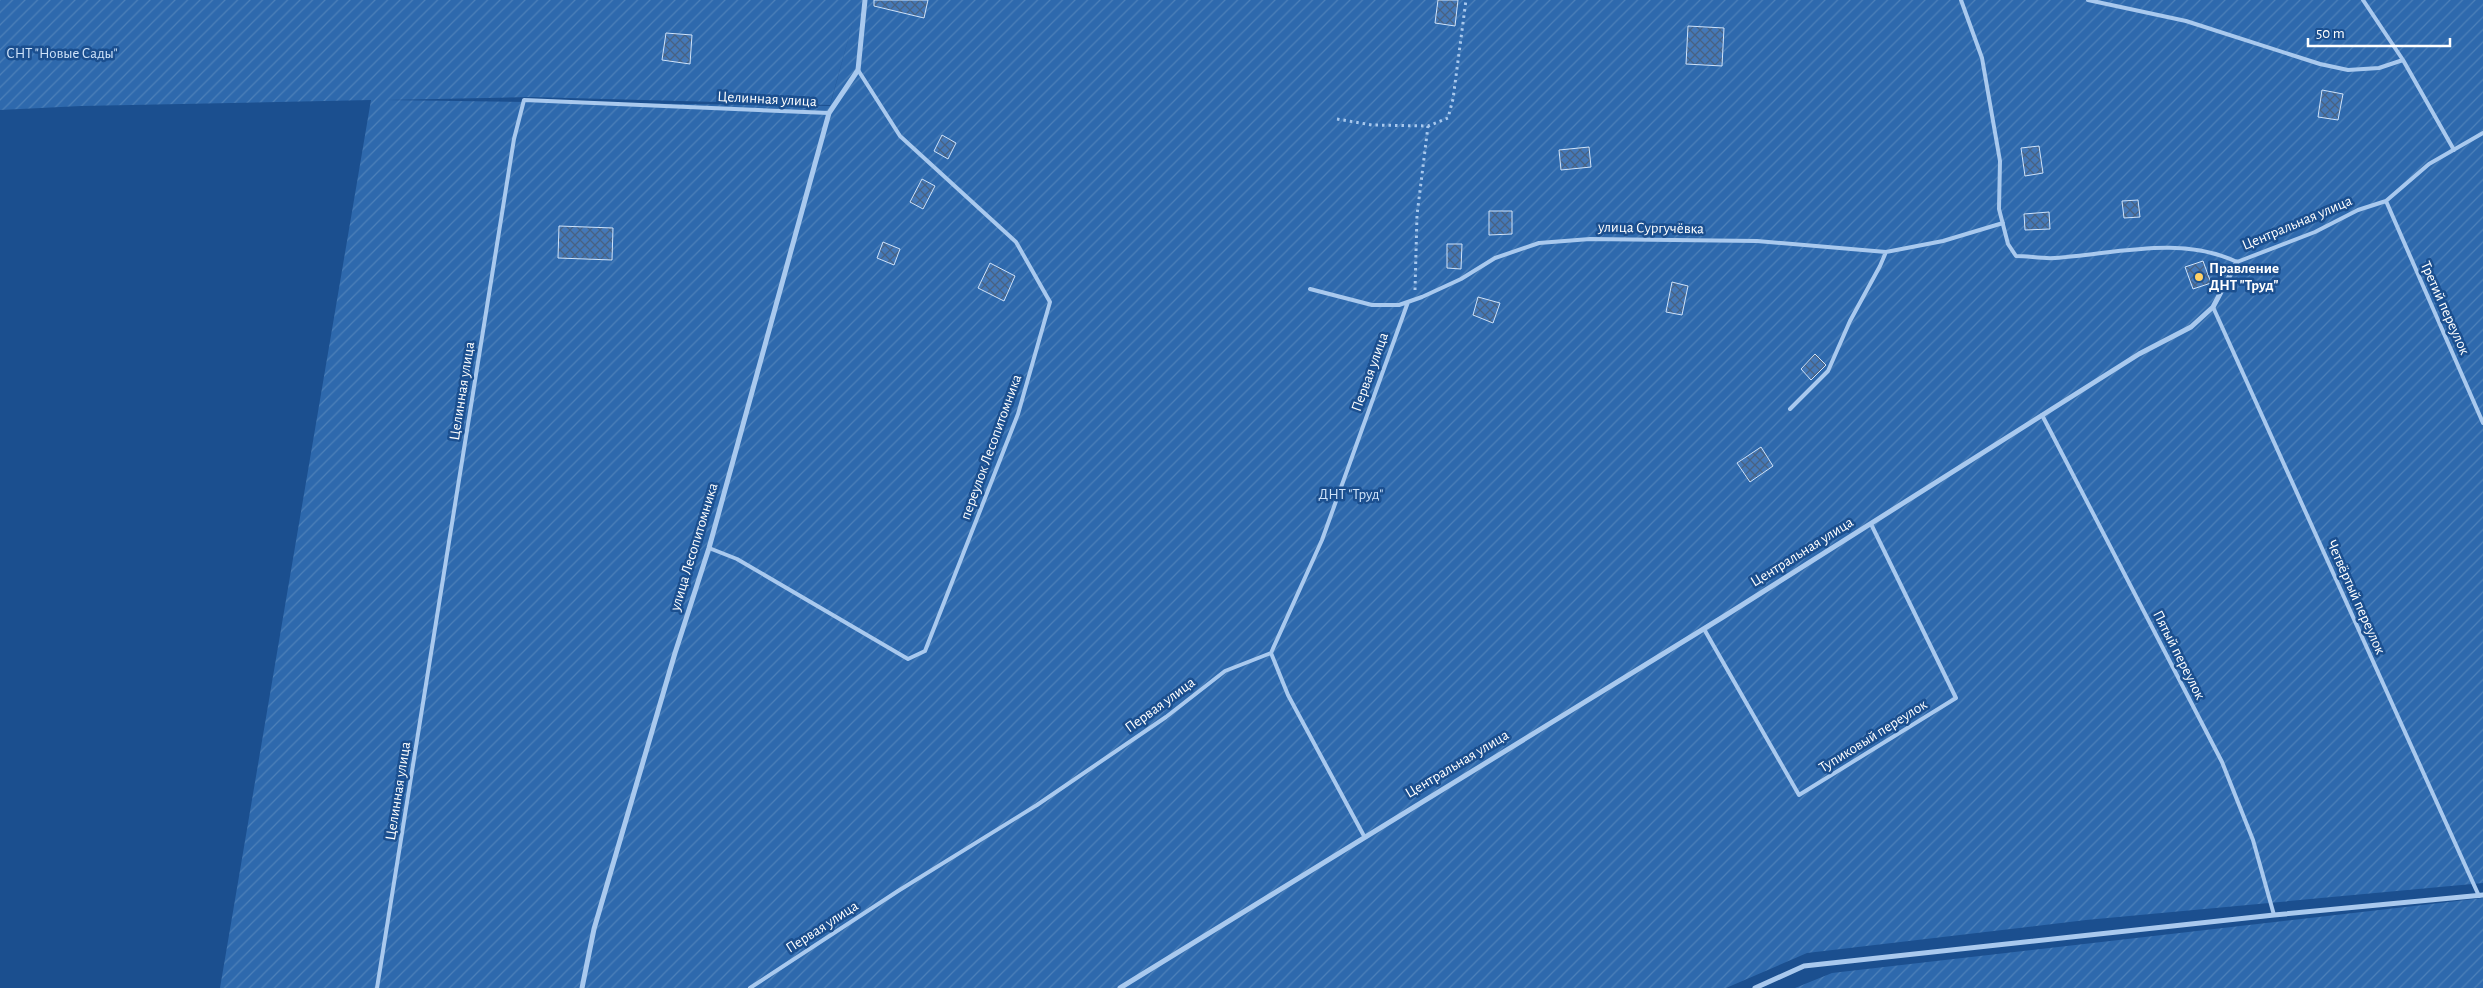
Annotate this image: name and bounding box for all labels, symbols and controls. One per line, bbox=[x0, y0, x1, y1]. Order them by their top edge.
scale bar bbox=[2308, 15, 2450, 47]
text: 50 m bbox=[2316, 26, 2345, 41]
park label: СНТ "Новые Сады" bbox=[6, 46, 118, 61]
street label: Целинная улица bbox=[717, 89, 817, 109]
street label: Центральная улица bbox=[2240, 193, 2354, 253]
street label: улица Сургучёвка bbox=[1597, 220, 1704, 236]
street label: Третий переулок bbox=[2418, 259, 2472, 357]
place label: Правление ДНТ "Труд" bbox=[2209, 261, 2279, 293]
marker: Правление ДНТ "Труд" bbox=[2193, 271, 2205, 283]
street label: Первая улица bbox=[1349, 330, 1391, 413]
street label: Целинная улица bbox=[447, 340, 477, 441]
street label: переулок Лесопитомника bbox=[958, 372, 1024, 522]
street label: улица Лесопитомника bbox=[667, 481, 721, 614]
park label: ДНТ "Труд" bbox=[1319, 487, 1383, 502]
street label: Центральная улица bbox=[1748, 514, 1856, 590]
street label: Четвёртый переулок bbox=[2324, 538, 2388, 657]
street label: Пятый переулок bbox=[2150, 608, 2208, 702]
street label: Первая улица bbox=[1122, 675, 1198, 735]
street label: Тупиковый переулок bbox=[1816, 697, 1930, 775]
street label: Центральная улица bbox=[1403, 727, 1512, 801]
street label: Целинная улица bbox=[383, 740, 413, 841]
street label: Первая улица bbox=[783, 898, 861, 956]

